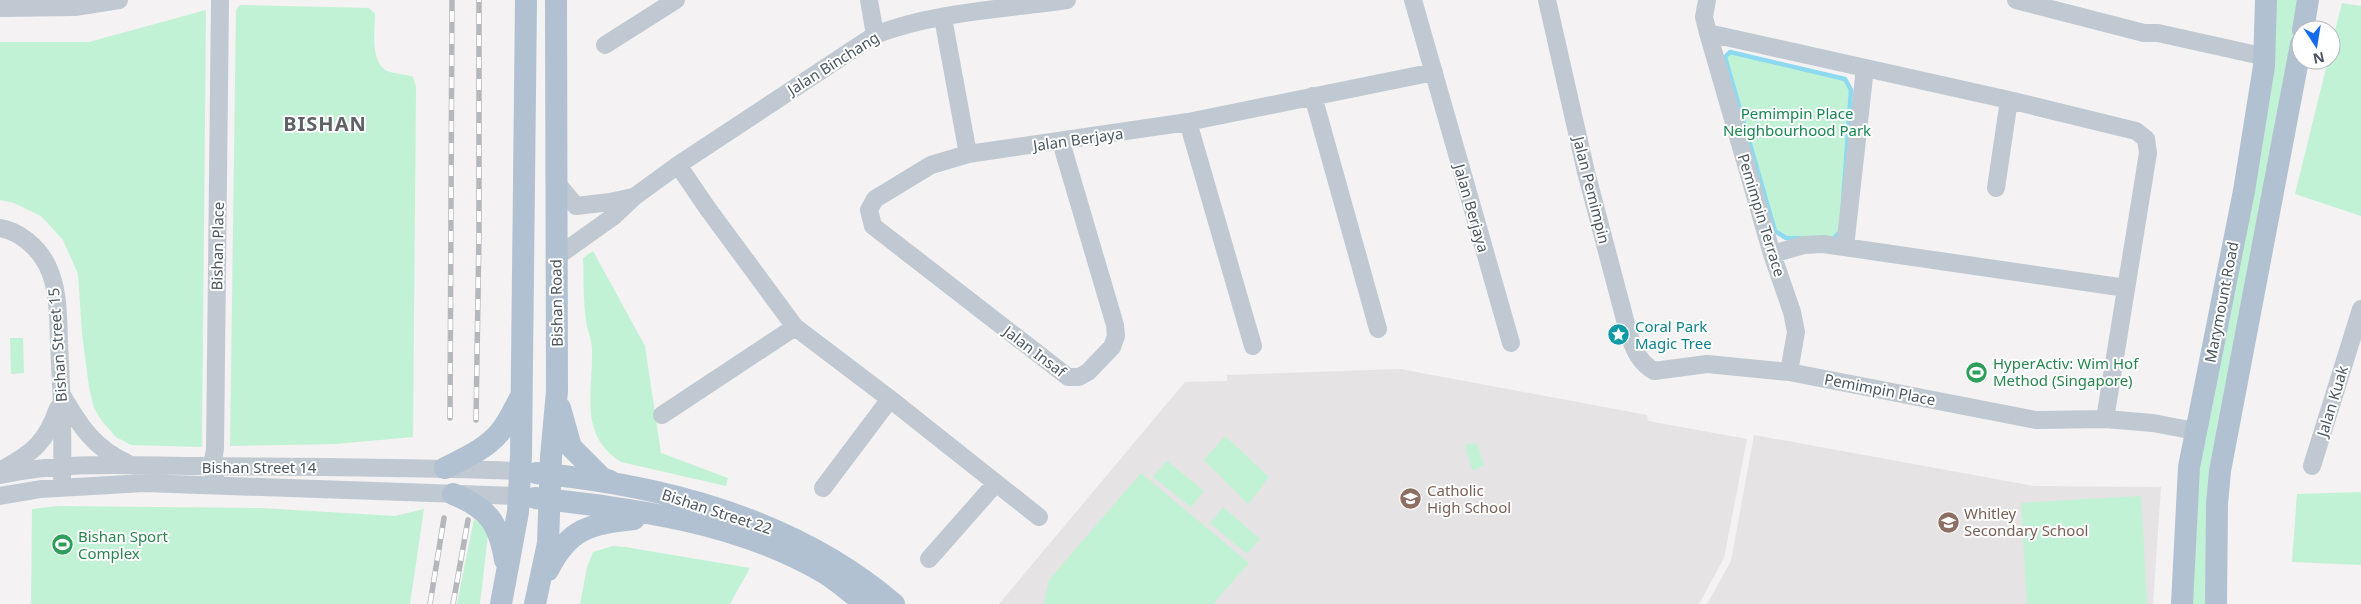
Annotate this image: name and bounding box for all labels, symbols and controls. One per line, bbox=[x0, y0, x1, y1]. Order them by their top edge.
north arrow bbox=[2291, 20, 2341, 70]
street label: Jalan Binchang bbox=[782, 27, 883, 100]
text: N bbox=[2311, 48, 2326, 69]
park label: Pemimpin Place Neighbourhood Park bbox=[1723, 103, 1871, 140]
district label: BISHAN bbox=[283, 110, 367, 137]
street label: Jalan Berjaya bbox=[1030, 123, 1124, 155]
street label: Jalan Pemimpin bbox=[1569, 132, 1615, 246]
street label: Pemimpin Terrace bbox=[1734, 151, 1790, 279]
street label: Jalan Berjaya bbox=[1449, 160, 1494, 254]
street label: Bishan Place bbox=[206, 201, 228, 291]
street label: Marymount Road bbox=[2199, 240, 2243, 364]
street label: Bishan Road bbox=[545, 259, 567, 347]
street label: Bishan Street 15 bbox=[43, 287, 71, 403]
place label: Coral Park Magic Tree bbox=[1635, 316, 1712, 353]
street label: Jalan Insaf bbox=[998, 320, 1071, 381]
place icon: Coral Park Magic Tree bbox=[1607, 323, 1631, 347]
place label: HyperActiv: Wim Hof Method (Singapore) bbox=[1993, 353, 2139, 390]
sports icon: HyperActiv: Wim Hof Method (Singapore) bbox=[1965, 360, 1989, 384]
street label: Jalan Kuak bbox=[2311, 363, 2352, 441]
street label: Pemimpin Place bbox=[1823, 368, 1937, 410]
street label: Bishan Street 14 bbox=[202, 457, 317, 477]
place label: Catholic High School bbox=[1427, 480, 1511, 517]
street label: Bishan Street 22 bbox=[659, 484, 775, 538]
school or university icon: Catholic High School bbox=[1399, 487, 1423, 511]
place label: Whitley Secondary School bbox=[1964, 503, 2088, 540]
school or university icon: Whitley Secondary School bbox=[1936, 510, 1960, 534]
place label: Bishan Sport Complex bbox=[78, 526, 168, 563]
sports icon: Bishan Sport Complex bbox=[50, 533, 74, 557]

